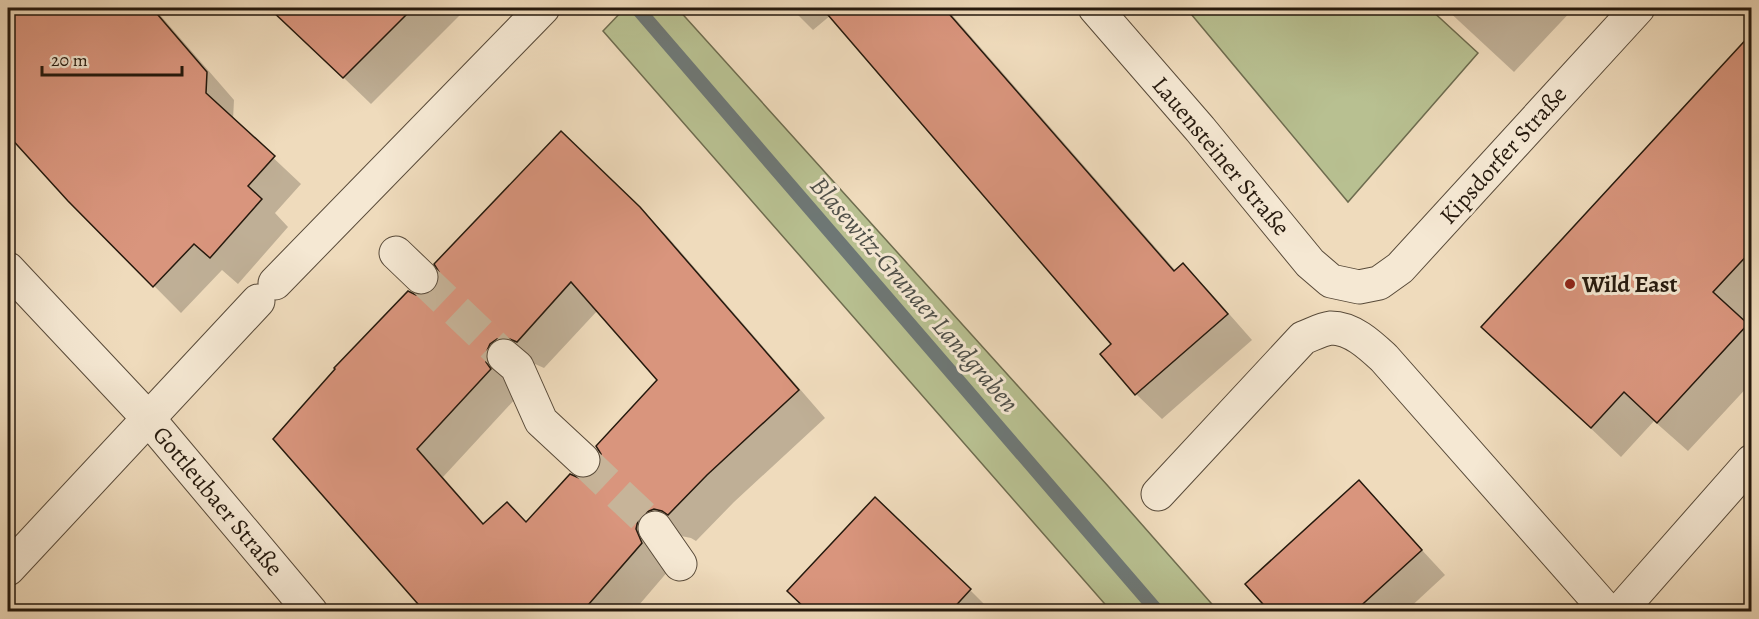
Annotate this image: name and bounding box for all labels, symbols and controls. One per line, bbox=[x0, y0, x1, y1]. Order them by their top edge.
scale bar bbox=[42, 39, 182, 77]
text: 20 m bbox=[51, 48, 88, 72]
street label: Lauensteiner Straße bbox=[1145, 70, 1297, 242]
street label: Kipsdorfer Straße bbox=[1432, 79, 1574, 231]
water label: Blasewitz‐Grunaer Landgraben bbox=[802, 169, 1027, 420]
place label: Wild East bbox=[1581, 268, 1678, 300]
marker: Wild East bbox=[1563, 277, 1577, 291]
street label: Gottleubaer Straße bbox=[146, 419, 290, 583]

